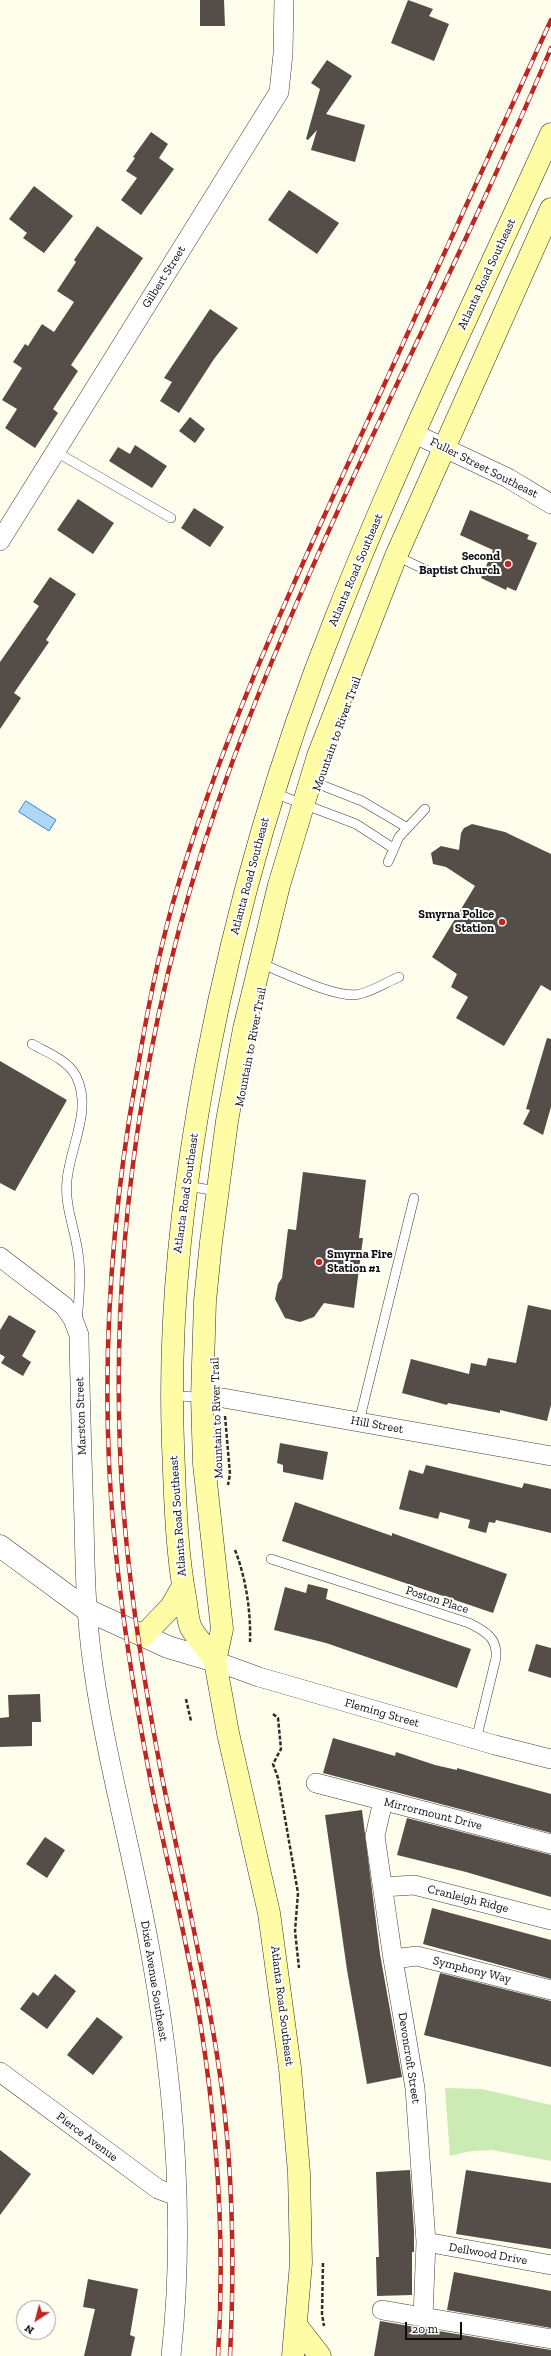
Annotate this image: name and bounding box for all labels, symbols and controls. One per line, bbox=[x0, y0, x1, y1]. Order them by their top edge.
street label: Atlanta Road Southeast bbox=[455, 216, 519, 332]
street label: Gilbert Street bbox=[139, 243, 189, 311]
street label: Fuller Street Southeast bbox=[428, 435, 540, 501]
street label: Atlanta Road Southeast bbox=[326, 511, 386, 629]
place label: Second Baptist Church bbox=[419, 550, 500, 578]
marker: Second Baptist Church bbox=[503, 559, 513, 569]
street label: Mountain to River Trail bbox=[310, 675, 364, 793]
street label: Atlanta Road Southeast bbox=[227, 816, 273, 936]
place label: Smyrna Police Station bbox=[418, 908, 494, 936]
marker: Smyrna Police Station bbox=[497, 917, 507, 927]
street label: Mountain to River Trail bbox=[232, 986, 270, 1108]
street label: Atlanta Road Southeast bbox=[170, 1132, 202, 1254]
place label: Smyrna Fire Station #1 bbox=[327, 1248, 392, 1276]
marker: Smyrna Fire Station #1 bbox=[314, 1257, 324, 1267]
street label: Mountain to River Trail bbox=[208, 1357, 226, 1479]
street label: Marston Street bbox=[72, 1377, 90, 1455]
street label: Hill Street bbox=[350, 1413, 404, 1437]
street label: Atlanta Road Southeast bbox=[167, 1455, 189, 1577]
street label: Poston Place bbox=[404, 1583, 470, 1617]
street label: Fleming Street bbox=[343, 1695, 421, 1731]
street label: Mirrormount Drive bbox=[382, 1795, 484, 1833]
street label: Cranleigh Ridge bbox=[426, 1882, 510, 1916]
street label: Dixie Avenue Southeast bbox=[137, 1920, 171, 2042]
street label: Atlanta Road Southeast bbox=[267, 1945, 297, 2067]
street label: Symphony Way bbox=[431, 1953, 513, 1987]
street label: Devoncroft Street bbox=[395, 2011, 423, 2105]
street label: Pierce Avenue bbox=[54, 2109, 120, 2165]
street label: Dellwood Drive bbox=[448, 2240, 528, 2268]
north arrow bbox=[16, 2300, 56, 2340]
scale bar bbox=[407, 2314, 464, 2340]
text: N bbox=[22, 2322, 36, 2337]
text: 20 m bbox=[412, 2322, 438, 2336]

